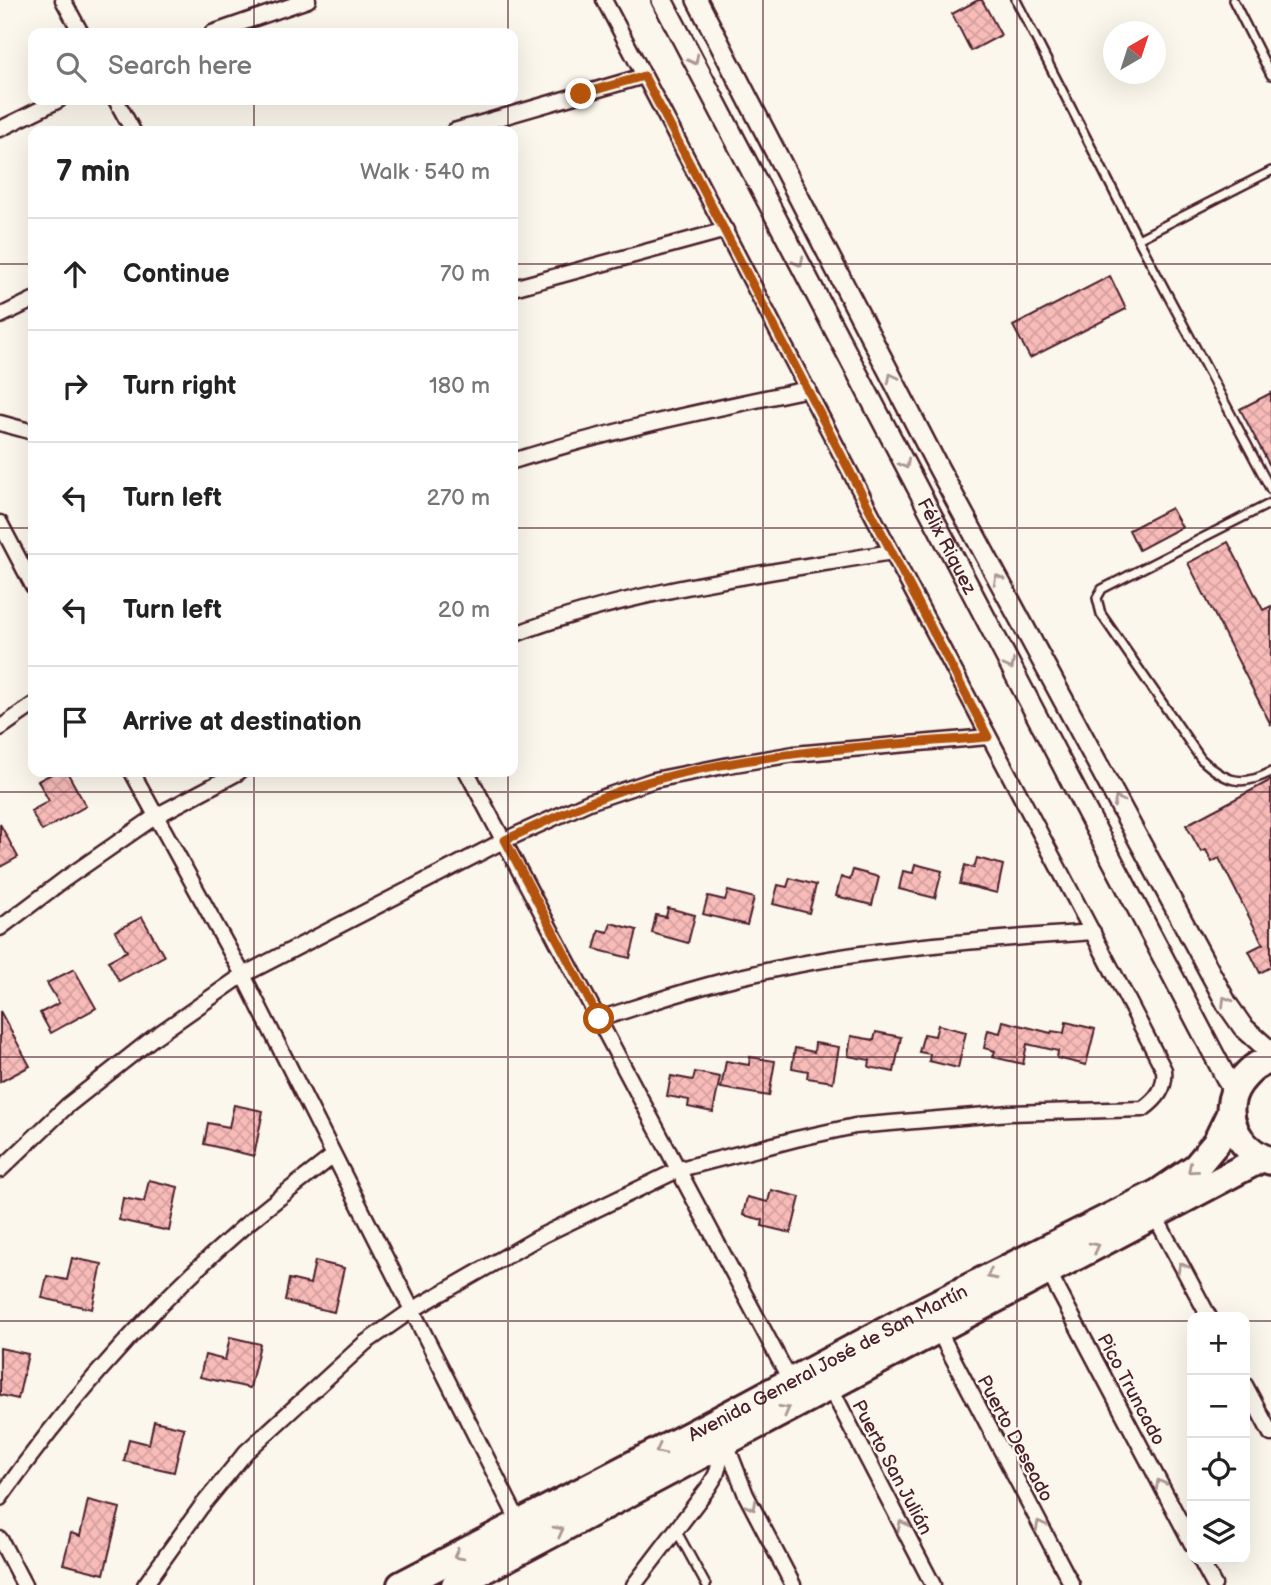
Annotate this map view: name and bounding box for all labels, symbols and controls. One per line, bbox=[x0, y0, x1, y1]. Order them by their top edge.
north arrow bbox=[1103, 21, 1166, 84]
search box bbox=[28, 28, 518, 105]
icon: search bbox=[52, 48, 90, 86]
text: Search here bbox=[108, 51, 252, 82]
one-way arrow bbox=[686, 53, 699, 66]
route end bbox=[565, 78, 596, 109]
text: 7 min bbox=[56, 154, 130, 190]
text: Walk · 540 m bbox=[360, 158, 490, 186]
icon: ahead bbox=[56, 255, 94, 293]
one-way arrow bbox=[791, 255, 805, 267]
text: Continue bbox=[123, 259, 230, 290]
text: 70 m bbox=[440, 260, 490, 288]
icon: right bbox=[56, 367, 94, 405]
text: Turn right bbox=[123, 371, 236, 402]
text: 180 m bbox=[429, 372, 490, 400]
one-way arrow bbox=[887, 373, 900, 385]
one-way arrow bbox=[897, 456, 910, 469]
icon: left bbox=[56, 479, 94, 517]
text: Turn left bbox=[123, 483, 222, 514]
text: 270 m bbox=[426, 484, 490, 512]
street label: Félix Riquez bbox=[912, 495, 981, 599]
one-way arrow bbox=[993, 574, 1006, 587]
icon: left bbox=[56, 591, 94, 629]
text: Turn left bbox=[123, 595, 222, 626]
text: 20 m bbox=[438, 596, 490, 624]
one-way arrow bbox=[1002, 658, 1016, 670]
icon: arrive bbox=[56, 703, 94, 741]
text: Arrive at destination bbox=[123, 707, 362, 738]
one-way arrow bbox=[1112, 796, 1126, 809]
one-way arrow bbox=[1221, 996, 1234, 1009]
route start bbox=[583, 1003, 614, 1034]
one-way arrow bbox=[1187, 1161, 1200, 1173]
one-way arrow bbox=[1088, 1242, 1100, 1255]
one-way arrow bbox=[1177, 1261, 1190, 1274]
one-way arrow bbox=[986, 1267, 998, 1281]
street label: Avenida General José de San Martín bbox=[684, 1280, 972, 1447]
map controls bbox=[1187, 1312, 1250, 1564]
button: + bbox=[1187, 1312, 1250, 1375]
street label: Pico Truncado bbox=[1092, 1330, 1170, 1449]
street label: Puerto Deseado bbox=[972, 1371, 1058, 1506]
button: − bbox=[1187, 1375, 1250, 1438]
street label: Puerto San Julián bbox=[846, 1396, 937, 1539]
one-way arrow bbox=[778, 1405, 790, 1418]
button: locate bbox=[1187, 1438, 1250, 1501]
one-way arrow bbox=[655, 1442, 667, 1455]
one-way arrow bbox=[1155, 1478, 1168, 1491]
one-way arrow bbox=[743, 1499, 757, 1511]
button: layers bbox=[1187, 1501, 1250, 1564]
one-way arrow bbox=[896, 1519, 910, 1532]
one-way arrow bbox=[1035, 1519, 1049, 1532]
one-way arrow bbox=[552, 1525, 564, 1539]
one-way arrow bbox=[453, 1547, 465, 1560]

